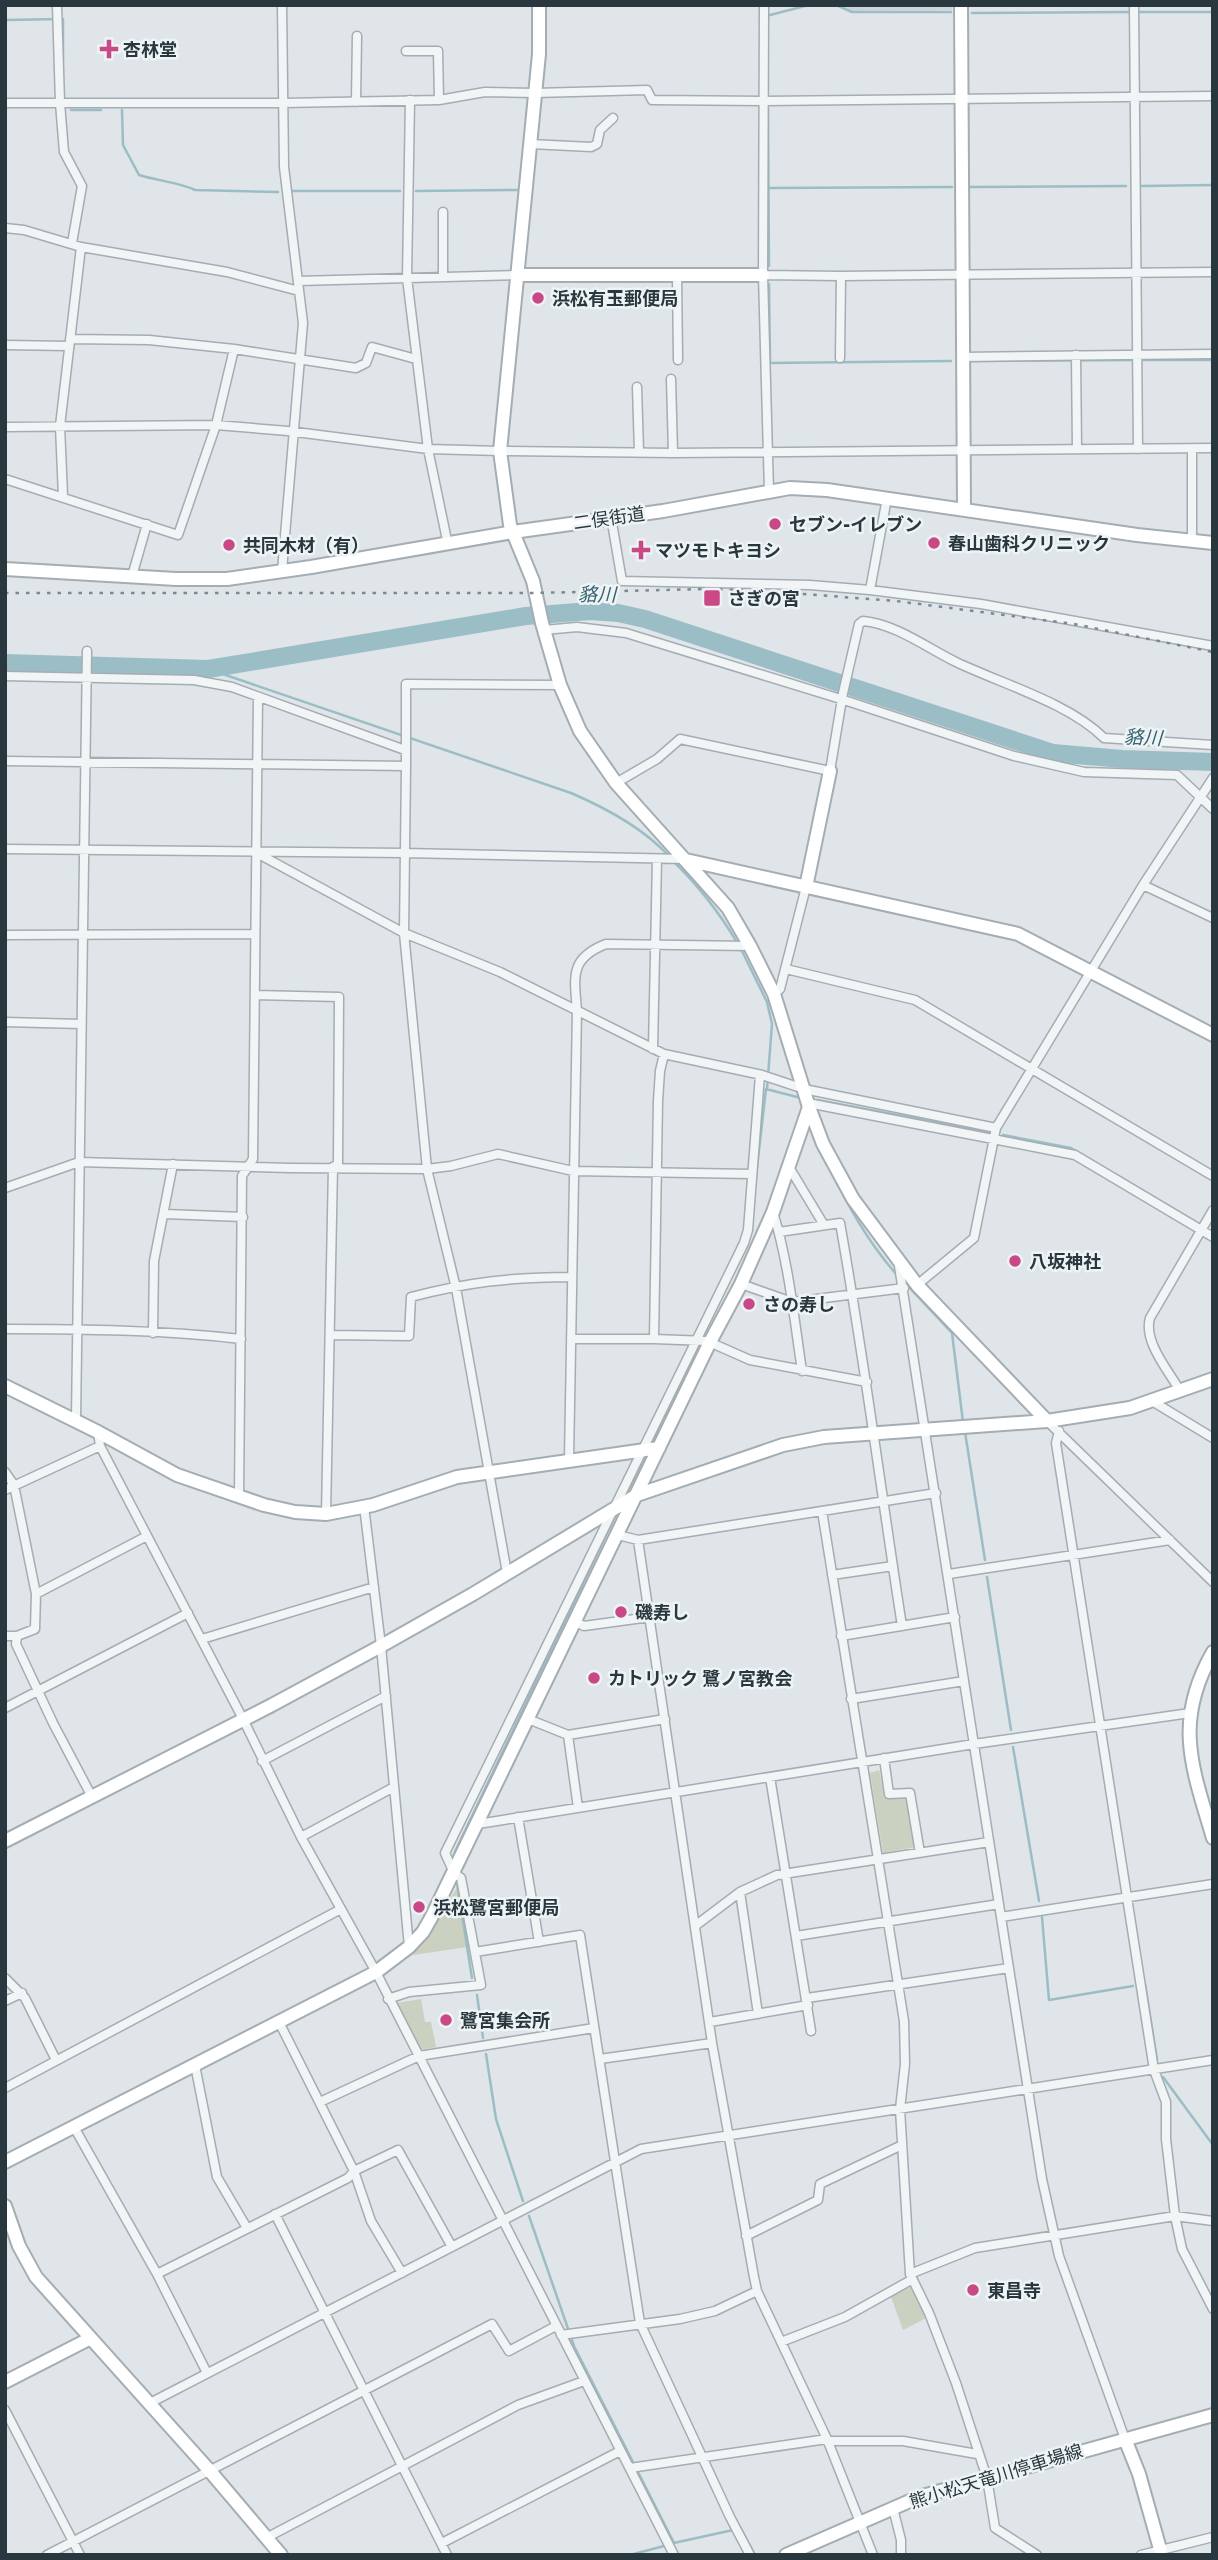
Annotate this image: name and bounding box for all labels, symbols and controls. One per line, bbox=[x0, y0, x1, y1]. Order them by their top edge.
place label: 杏林堂 bbox=[123, 38, 177, 61]
marker: 杏林堂 bbox=[101, 41, 117, 57]
place label: 浜松有玉郵便局 bbox=[552, 287, 678, 310]
marker: 浜松有玉郵便局 bbox=[530, 290, 546, 306]
street label: 二俣街道 bbox=[572, 502, 646, 534]
place label: セブン-イレブン bbox=[789, 513, 922, 536]
marker: セブン-イレブン bbox=[767, 516, 783, 532]
place label: 春山歯科クリニック bbox=[948, 532, 1110, 555]
place label: 共同木材（有） bbox=[243, 534, 369, 557]
marker: 春山歯科クリニック bbox=[926, 535, 942, 551]
marker: 共同木材（有） bbox=[221, 537, 237, 553]
place label: マツモトキヨシ bbox=[655, 539, 781, 562]
marker: マツモトキヨシ bbox=[633, 542, 649, 558]
water label: 貉川 bbox=[578, 582, 618, 606]
place label: さぎの宮 bbox=[728, 587, 800, 610]
marker: さぎの宮 bbox=[702, 588, 722, 608]
water label: 貉川 bbox=[1123, 724, 1165, 750]
place label: 八坂神社 bbox=[1029, 1250, 1101, 1273]
marker: 八坂神社 bbox=[1007, 1253, 1023, 1269]
place label: さの寿し bbox=[763, 1293, 835, 1316]
marker: さの寿し bbox=[741, 1296, 757, 1312]
place label: 磯寿し bbox=[635, 1601, 689, 1624]
marker: 磯寿し bbox=[613, 1604, 629, 1620]
place label: カトリック 鷺ノ宮教会 bbox=[608, 1667, 792, 1690]
marker: カトリック 鷺ノ宮教会 bbox=[586, 1670, 602, 1686]
place label: 浜松鷺宮郵便局 bbox=[433, 1896, 559, 1919]
marker: 浜松鷺宮郵便局 bbox=[411, 1899, 427, 1915]
place label: 鷺宮集会所 bbox=[460, 2009, 550, 2032]
marker: 鷺宮集会所 bbox=[438, 2012, 454, 2028]
place label: 東昌寺 bbox=[987, 2279, 1041, 2302]
marker: 東昌寺 bbox=[965, 2282, 981, 2298]
street label: 熊小松天竜川停車場線 bbox=[907, 2439, 1085, 2513]

